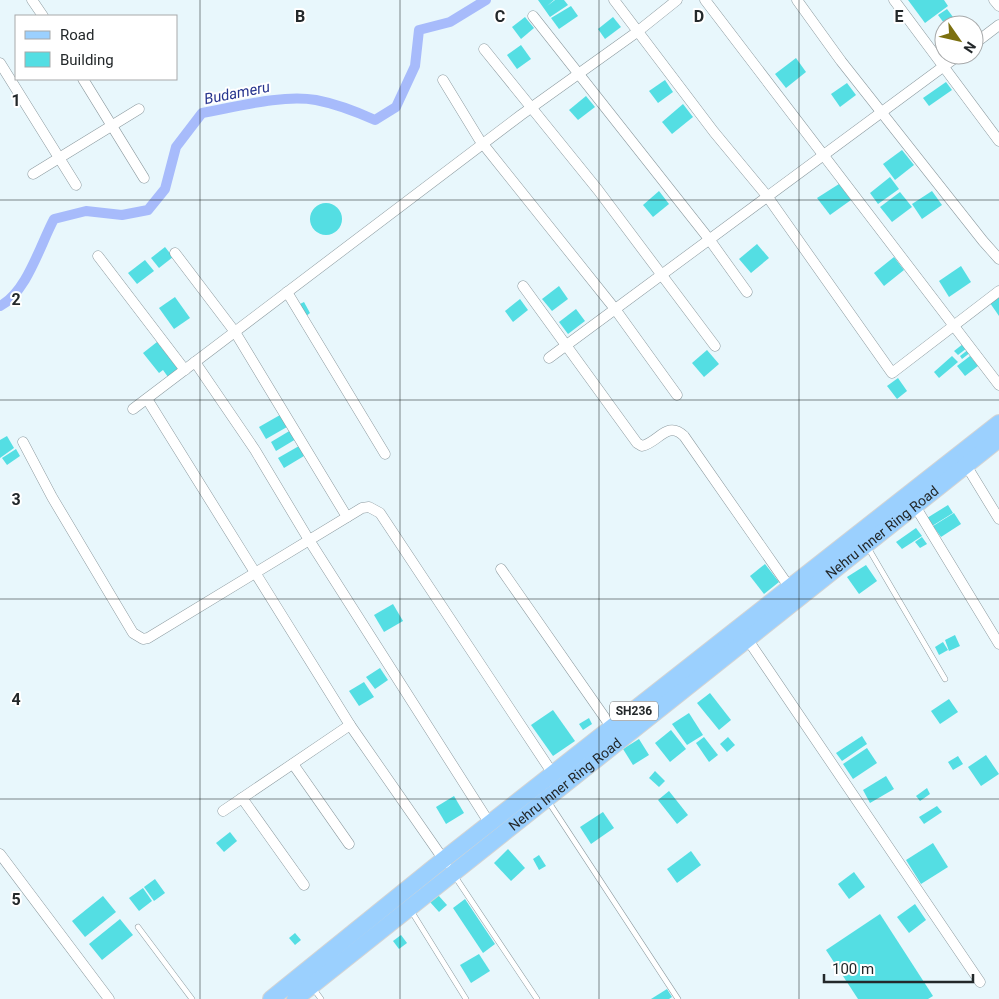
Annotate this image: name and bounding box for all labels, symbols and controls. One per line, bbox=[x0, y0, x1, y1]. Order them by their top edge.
text: B bbox=[295, 7, 305, 26]
text: C bbox=[495, 7, 505, 26]
text: D bbox=[694, 7, 704, 26]
text: E bbox=[895, 7, 904, 26]
legend bbox=[15, 15, 178, 80]
north arrow bbox=[934, 15, 984, 65]
text: Road bbox=[60, 26, 94, 44]
text: N bbox=[960, 39, 979, 56]
text: Building bbox=[60, 51, 114, 69]
water label: Budameru bbox=[203, 78, 271, 108]
text: 1 bbox=[11, 91, 21, 110]
text: 2 bbox=[11, 290, 21, 309]
street label: Nehru Inner Ring Road bbox=[822, 482, 941, 582]
text: 3 bbox=[11, 490, 21, 509]
text: 4 bbox=[11, 690, 21, 709]
road number: SH236 bbox=[610, 701, 658, 720]
street label: Nehru Inner Ring Road bbox=[505, 735, 625, 834]
text: 5 bbox=[11, 890, 21, 909]
scale bar bbox=[824, 952, 973, 984]
text: 100 m bbox=[832, 960, 874, 978]

